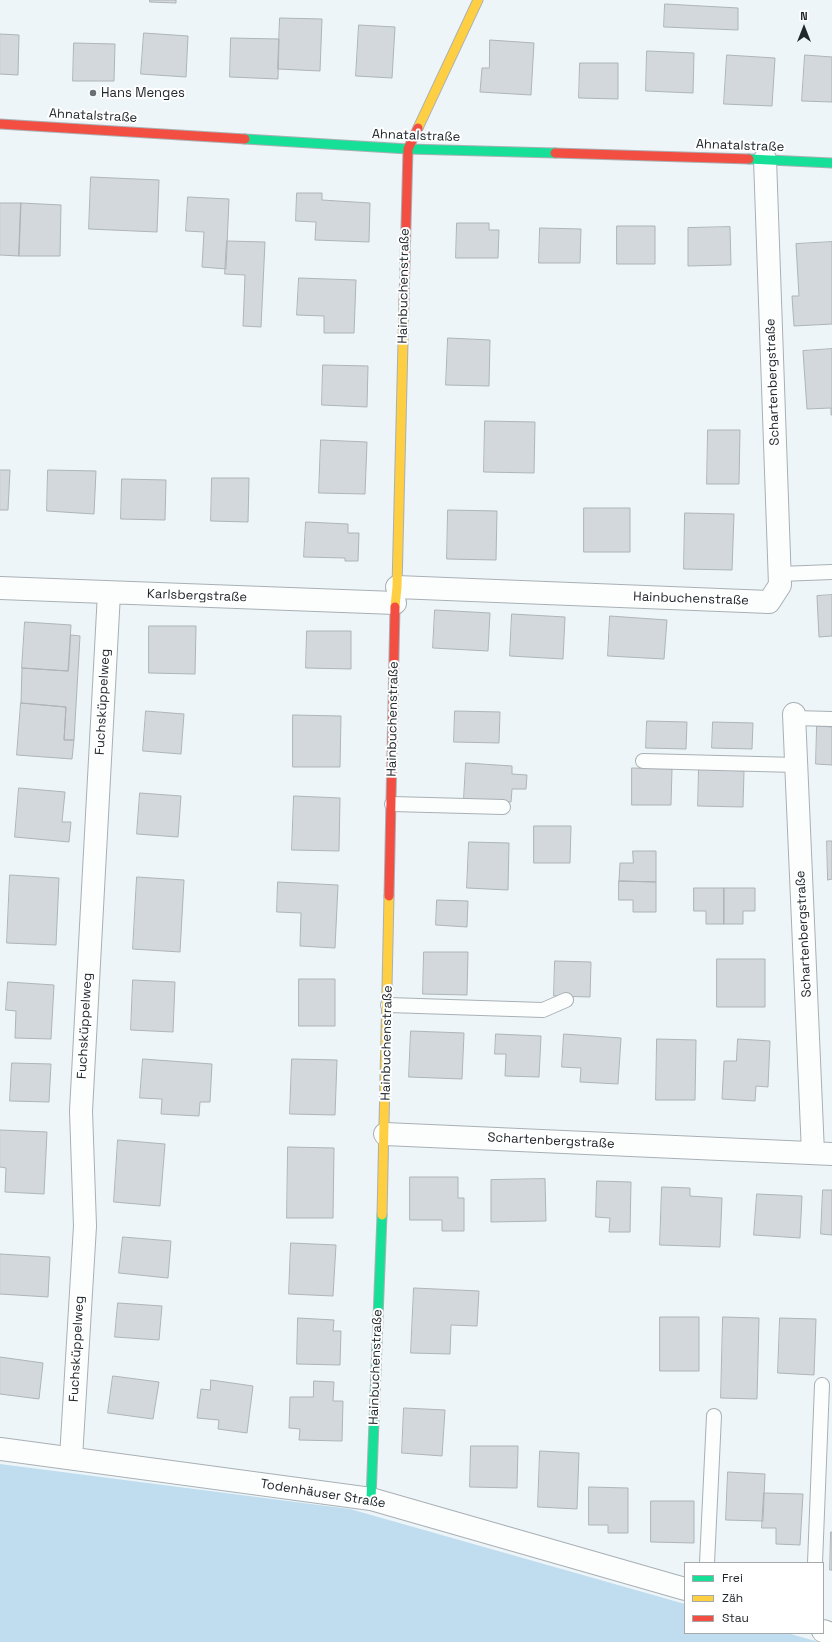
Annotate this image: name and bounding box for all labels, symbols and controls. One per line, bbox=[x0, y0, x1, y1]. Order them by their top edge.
north arrow bbox=[784, 8, 824, 48]
text: N bbox=[800, 9, 808, 23]
place label: Hans Menges bbox=[101, 85, 185, 101]
marker: Hans Menges bbox=[88, 88, 98, 98]
street label: Ahnatalstraße bbox=[48, 106, 138, 126]
street label: Ahnatalstraße bbox=[372, 127, 460, 145]
street label: Ahnatalstraße bbox=[696, 137, 784, 155]
street label: Hainbuchenstraße bbox=[395, 228, 413, 344]
street label: Schartenbergstraße bbox=[763, 318, 783, 446]
street label: Karlsbergstraße bbox=[147, 586, 247, 606]
street label: Hainbuchenstraße bbox=[633, 589, 749, 609]
street label: Fuchsküppelweg bbox=[92, 648, 114, 756]
street label: Hainbuchenstraße bbox=[384, 661, 402, 777]
street label: Schartenbergstraße bbox=[793, 870, 815, 998]
street label: Fuchsküppelweg bbox=[74, 972, 96, 1080]
street label: Hainbuchenstraße bbox=[378, 985, 396, 1101]
street label: Schartenbergstraße bbox=[487, 1130, 615, 1152]
street label: Fuchsküppelweg bbox=[66, 1295, 88, 1403]
street label: Hainbuchenstraße bbox=[366, 1309, 386, 1425]
street label: Todenhäuser Straße bbox=[259, 1476, 387, 1512]
legend bbox=[684, 1562, 824, 1634]
text: Frei bbox=[722, 1570, 743, 1586]
text: Zäh bbox=[722, 1590, 743, 1606]
text: Stau bbox=[722, 1610, 749, 1626]

